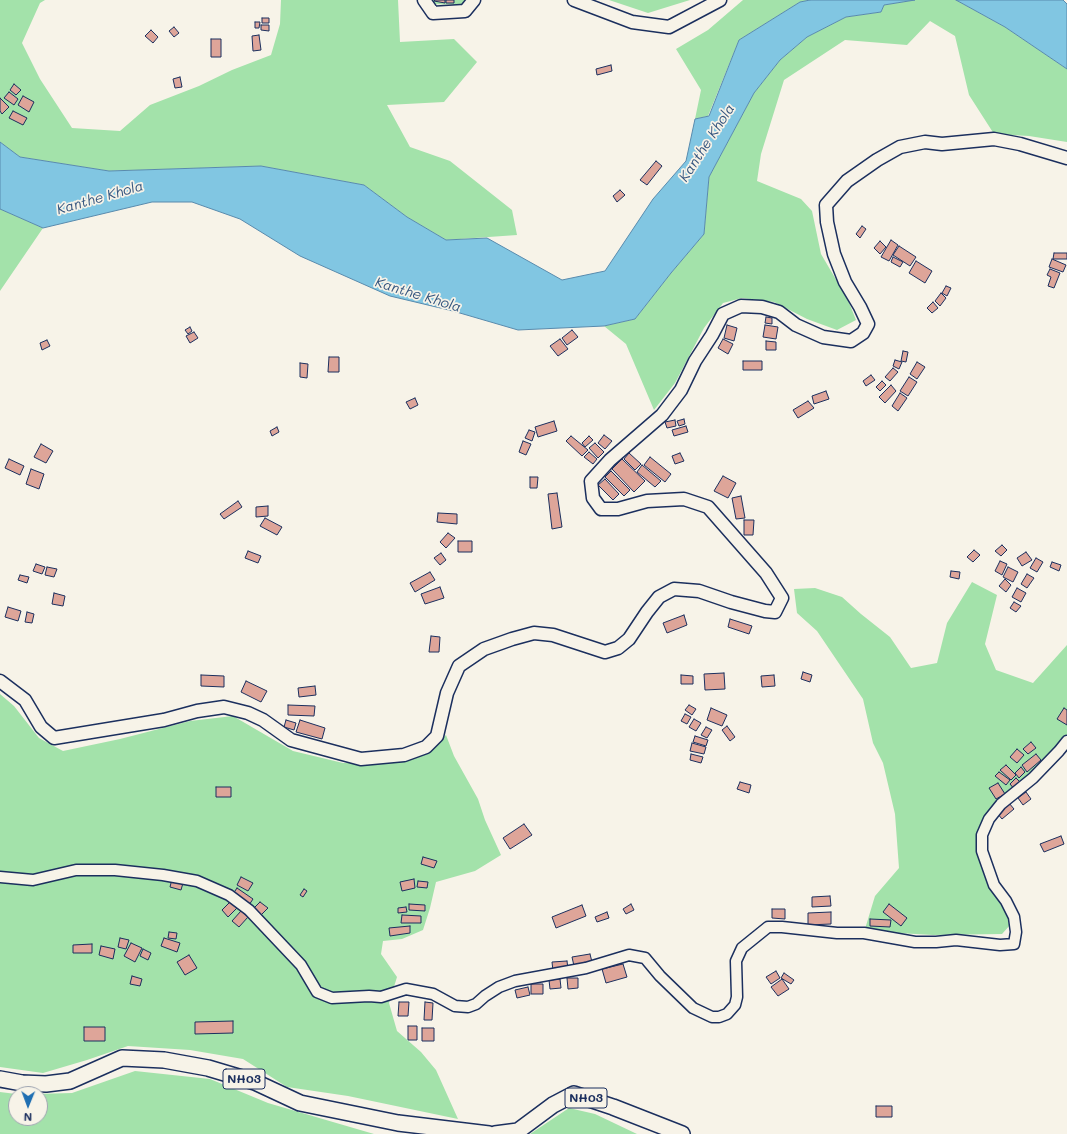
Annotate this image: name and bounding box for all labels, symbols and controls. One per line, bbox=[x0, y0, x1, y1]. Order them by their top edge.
water label: Kanthe Khola bbox=[676, 101, 738, 185]
water label: Kanthe Khola bbox=[55, 178, 145, 218]
water label: Kanthe Khola bbox=[373, 274, 463, 316]
road number: NH03 bbox=[223, 1069, 265, 1089]
north arrow bbox=[8, 1086, 48, 1126]
road number: NH03 bbox=[565, 1088, 607, 1108]
text: N bbox=[23, 1110, 32, 1125]

